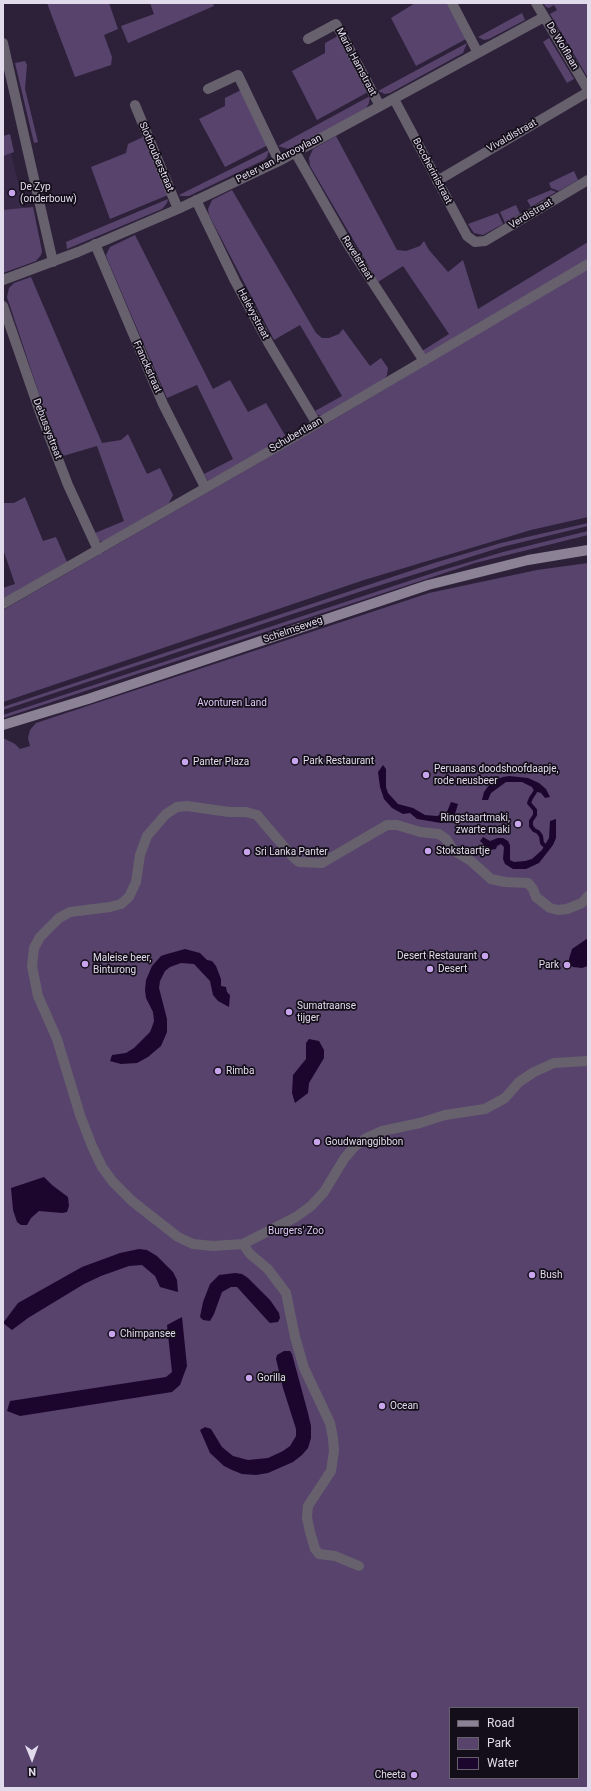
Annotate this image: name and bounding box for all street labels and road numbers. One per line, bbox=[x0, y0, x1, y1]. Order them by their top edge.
street label: De Wolflaan bbox=[543, 20, 581, 72]
street label: Maria Hamstraat bbox=[333, 26, 379, 98]
street label: Vivaldistraat bbox=[485, 117, 539, 155]
street label: Slothouberstraat bbox=[136, 121, 176, 193]
street label: Peter van Anrooylaan bbox=[234, 132, 324, 186]
street label: Boccherinistraat bbox=[410, 136, 454, 206]
street label: Verdistraat bbox=[507, 196, 555, 232]
street label: Ravelstraat bbox=[339, 234, 375, 282]
street label: Halévystraat bbox=[235, 287, 271, 341]
street label: Franckstraat bbox=[130, 339, 164, 395]
street label: Debussystraat bbox=[30, 397, 64, 461]
street label: Schubertlaan bbox=[268, 415, 324, 455]
street label: Schelmseweg bbox=[262, 614, 324, 646]

